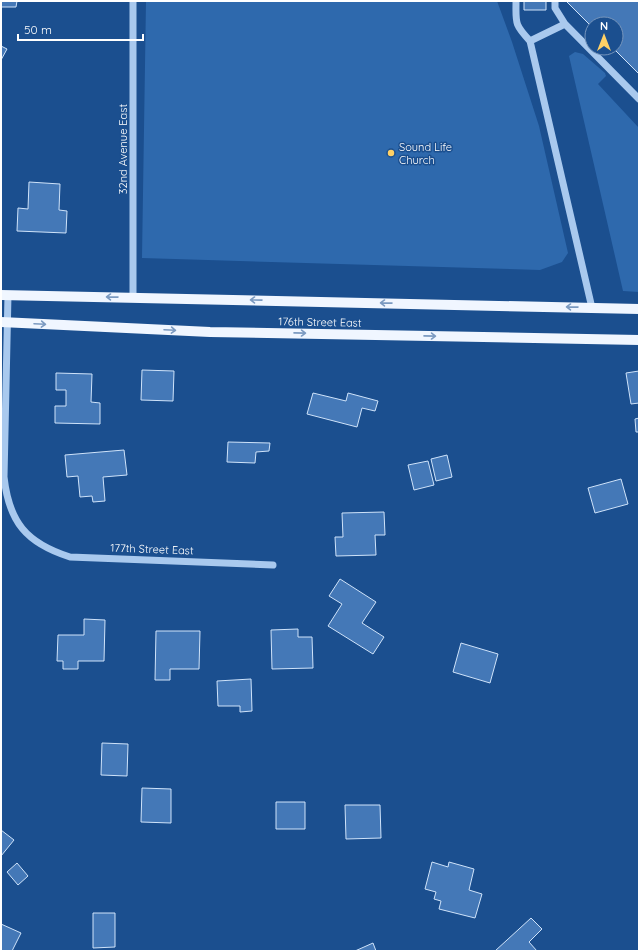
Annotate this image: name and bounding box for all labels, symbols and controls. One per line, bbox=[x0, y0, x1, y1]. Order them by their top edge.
scale bar bbox=[18, 16, 143, 42]
north arrow bbox=[584, 16, 624, 56]
text: N bbox=[600, 19, 608, 33]
text: 50 m bbox=[24, 22, 52, 37]
street label: 32nd Avenue East bbox=[116, 104, 130, 194]
place label: Sound Life Church bbox=[399, 140, 452, 167]
marker: Sound Life Church bbox=[386, 148, 396, 158]
one-way arrow bbox=[106, 293, 119, 301]
one-way arrow bbox=[250, 296, 263, 304]
one-way arrow bbox=[380, 299, 393, 307]
one-way arrow bbox=[566, 303, 579, 311]
street label: 176th Street East bbox=[278, 314, 362, 330]
one-way arrow bbox=[33, 320, 46, 327]
one-way arrow bbox=[163, 326, 176, 333]
one-way arrow bbox=[293, 329, 306, 337]
one-way arrow bbox=[423, 332, 436, 340]
street label: 177th Street East bbox=[110, 541, 194, 557]

